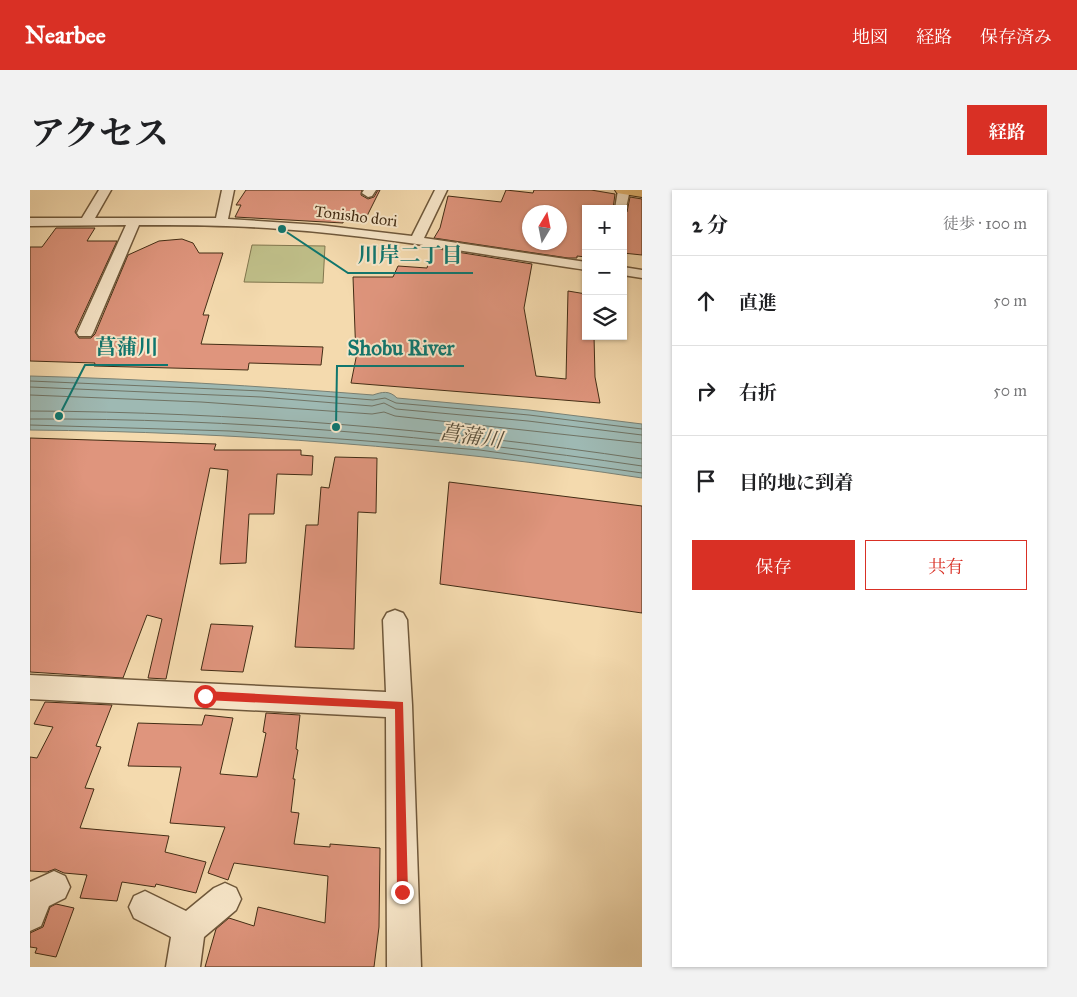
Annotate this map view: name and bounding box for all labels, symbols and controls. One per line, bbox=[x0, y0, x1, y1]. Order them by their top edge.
text: Nearbee bbox=[25, 20, 106, 50]
text: 地図 bbox=[852, 26, 888, 48]
text: 経路 bbox=[916, 26, 952, 48]
text: 保存済み bbox=[980, 26, 1052, 48]
button: 経路 bbox=[967, 105, 1047, 155]
text: アクセス bbox=[30, 112, 169, 155]
street label: Tonisho dori bbox=[313, 201, 399, 231]
north arrow bbox=[522, 205, 567, 250]
map controls bbox=[582, 205, 627, 340]
button: + bbox=[582, 205, 627, 250]
text: 2 分 bbox=[692, 212, 728, 238]
text: 徒歩 · 100 m bbox=[943, 214, 1027, 233]
callout: 川岸二丁目 bbox=[348, 237, 473, 273]
text: 川岸二丁目 bbox=[358, 242, 463, 268]
button: − bbox=[582, 250, 627, 295]
icon: ahead bbox=[692, 287, 720, 315]
text: 直進 bbox=[739, 291, 777, 314]
text: 50 m bbox=[993, 291, 1027, 310]
button: layers bbox=[582, 295, 627, 340]
callout: 菖蒲川 bbox=[85, 329, 168, 365]
callout: Shobu River bbox=[337, 330, 464, 366]
text: 菖蒲川 bbox=[96, 334, 159, 360]
text: Shobu River bbox=[348, 335, 456, 361]
icon: right bbox=[692, 377, 720, 405]
text: 右折 bbox=[739, 381, 777, 404]
text: 50 m bbox=[993, 381, 1027, 400]
water label: 菖蒲川 bbox=[438, 419, 506, 454]
icon: arrive bbox=[692, 467, 720, 495]
text: 目的地に到着 bbox=[739, 471, 853, 494]
button: 保存 bbox=[692, 540, 855, 590]
button: 共有 bbox=[865, 540, 1027, 590]
route start bbox=[194, 685, 217, 708]
route end bbox=[391, 881, 414, 904]

